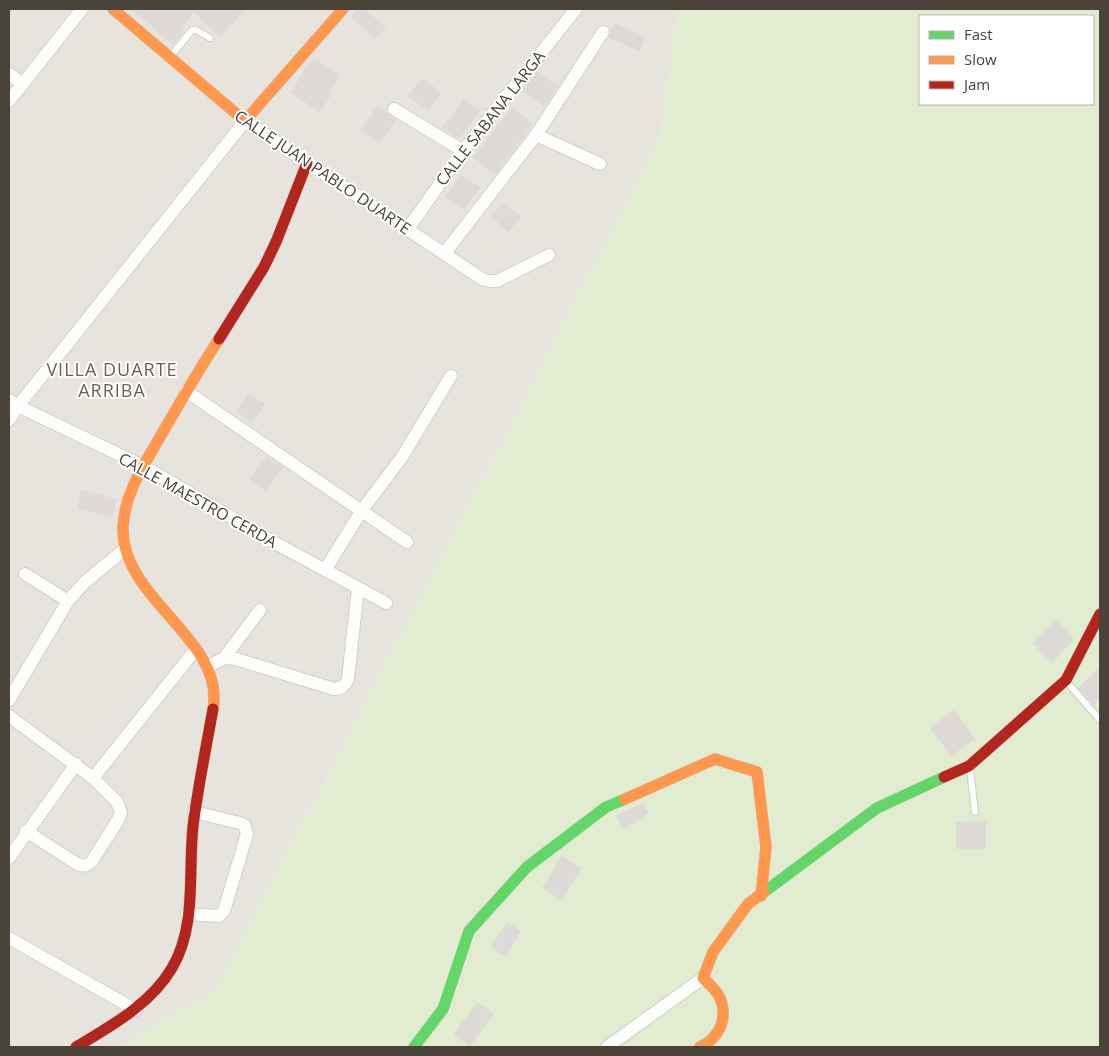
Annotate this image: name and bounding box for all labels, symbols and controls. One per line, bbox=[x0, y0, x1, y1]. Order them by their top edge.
legend bbox=[919, 15, 1094, 105]
text: Fast bbox=[964, 24, 993, 44]
street label: CALLE SABANA LARGA bbox=[430, 45, 550, 190]
text: Slow bbox=[964, 49, 997, 69]
text: Jam bbox=[962, 74, 990, 94]
street label: CALLE JUAN PABLO DUARTE bbox=[231, 105, 415, 239]
district label: VILLA DUARTE ARRIBA bbox=[46, 357, 178, 402]
street label: CALLE MAESTRO CERDA bbox=[115, 447, 282, 553]

